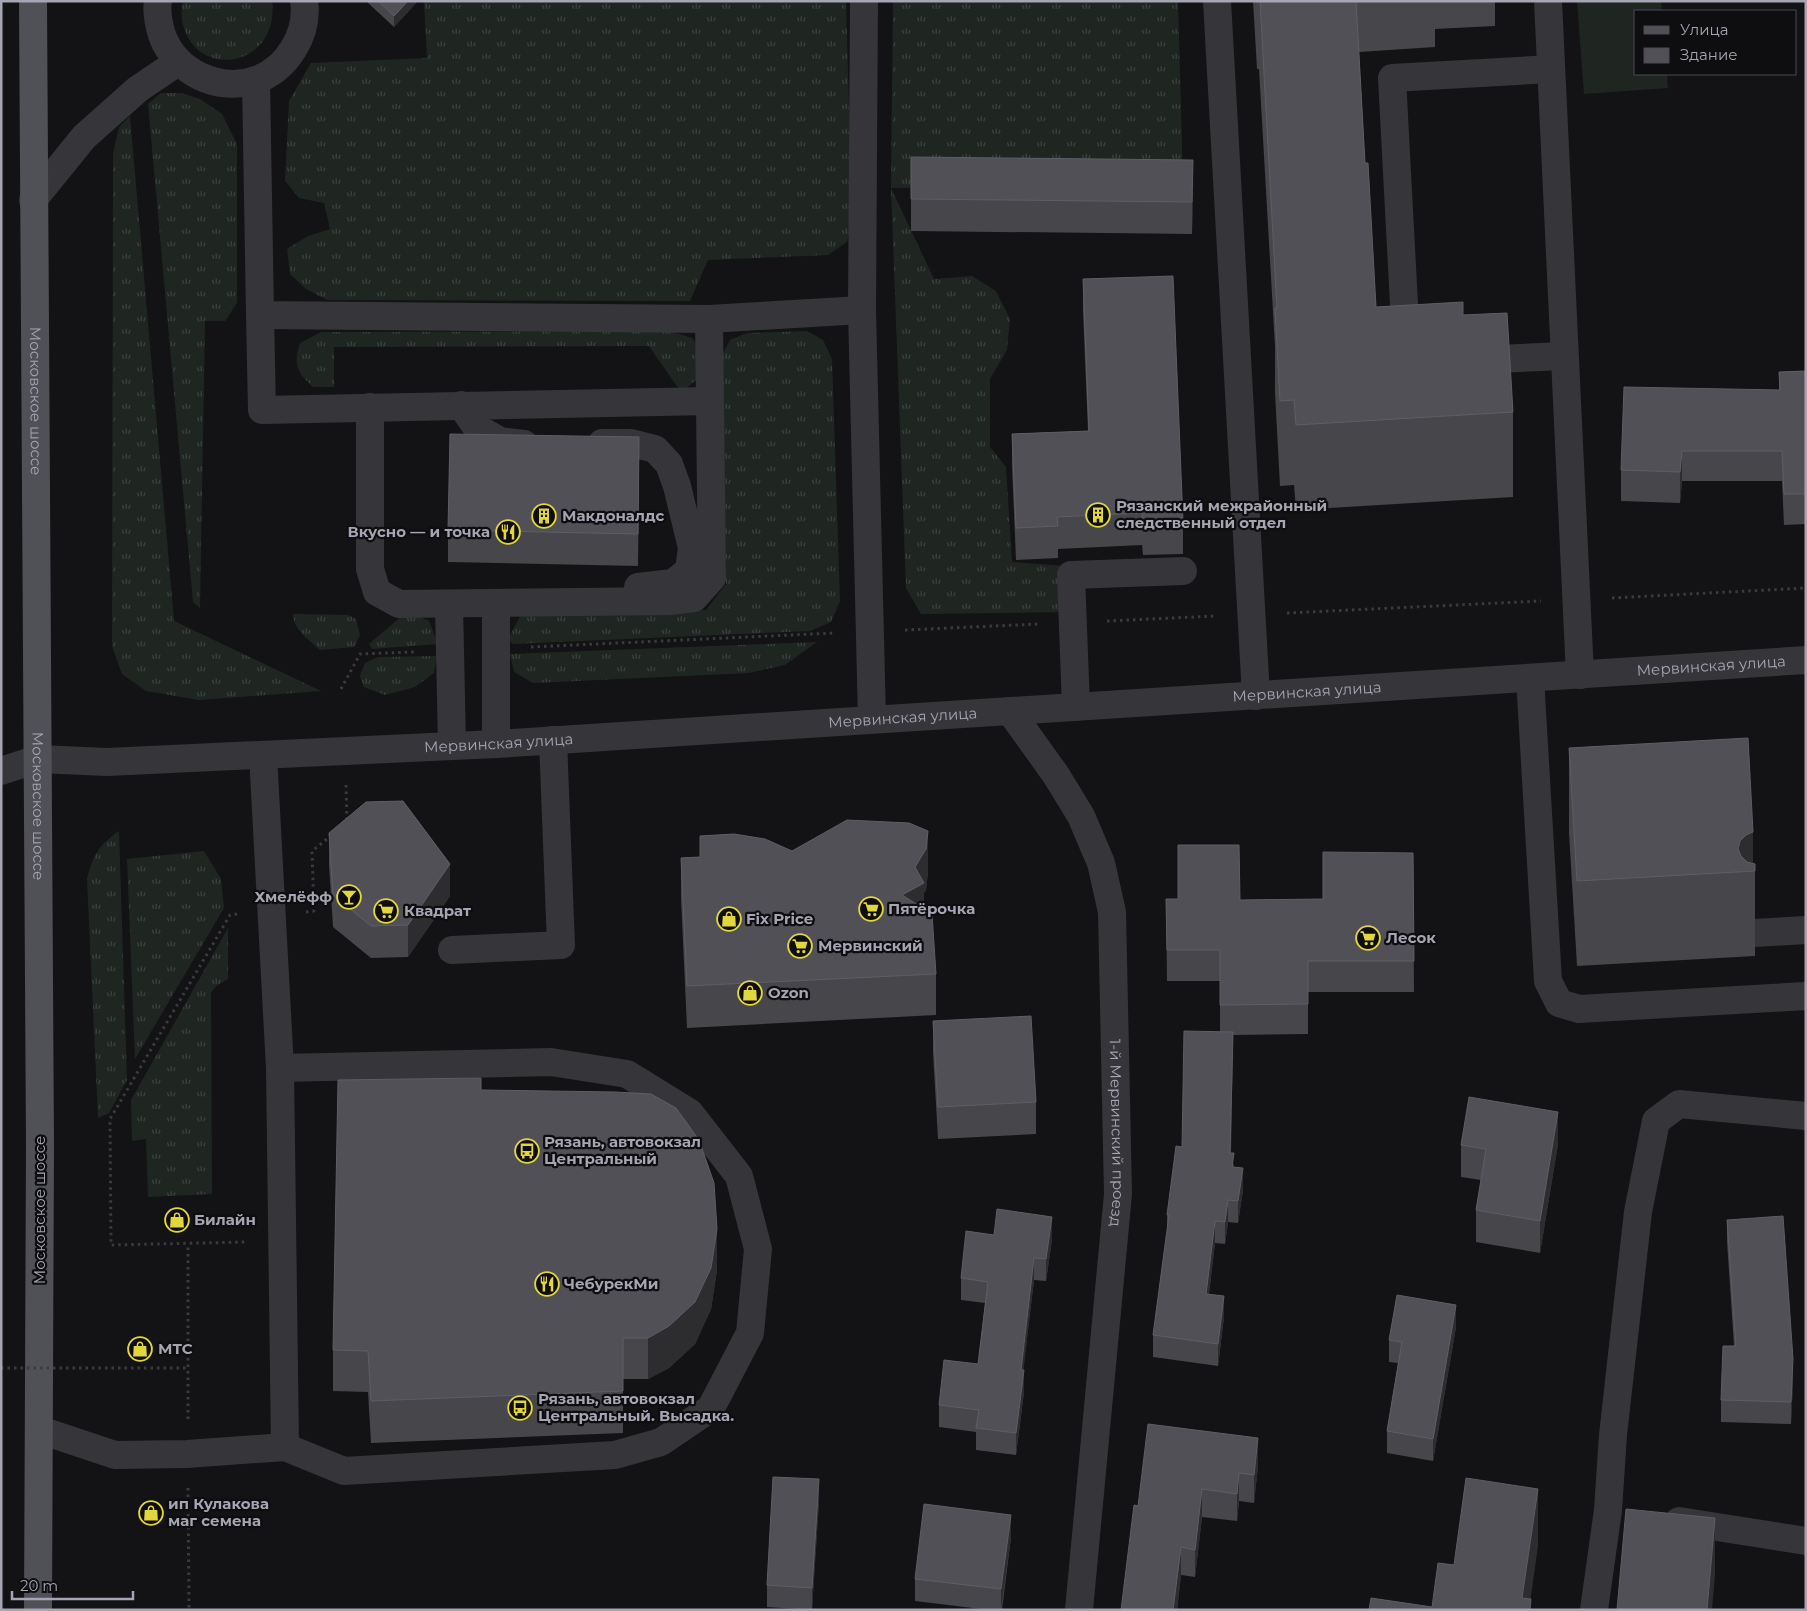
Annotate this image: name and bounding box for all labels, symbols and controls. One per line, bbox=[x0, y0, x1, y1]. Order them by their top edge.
legend bbox=[1634, 10, 1797, 75]
text: Улица bbox=[1680, 20, 1728, 39]
text: Здание bbox=[1680, 45, 1738, 64]
street label: Московское шоссе bbox=[26, 327, 46, 475]
place label: Рязанский межрайонный следственный отдел bbox=[1116, 496, 1327, 532]
building icon: Рязанский межрайонный следственный отдел bbox=[1085, 502, 1111, 528]
building icon: Макдоналдс bbox=[531, 503, 557, 529]
place label: Макдоналдс bbox=[562, 506, 664, 525]
restaurant icon: Вкусно — и точка bbox=[495, 519, 521, 545]
place label: Вкусно — и точка bbox=[347, 522, 490, 541]
street label: Мервинская улица bbox=[1636, 651, 1786, 680]
street label: Мервинская улица bbox=[1232, 677, 1382, 706]
street label: Мервинская улица bbox=[828, 703, 978, 732]
street label: Мервинская улица bbox=[424, 729, 574, 756]
street label: Московское шоссе bbox=[28, 732, 48, 880]
bar icon: Хмелёфф bbox=[336, 884, 362, 910]
place label: Хмелёфф bbox=[254, 887, 332, 906]
supermarket icon: Пятёрочка bbox=[858, 896, 884, 922]
supermarket icon: Квадрат bbox=[373, 898, 399, 924]
place label: Пятёрочка bbox=[888, 899, 975, 918]
place label: Квадрат bbox=[404, 901, 471, 920]
shop icon: Fix Price bbox=[716, 906, 742, 932]
place label: Fix Price bbox=[746, 909, 813, 928]
supermarket icon: Лесок bbox=[1355, 925, 1381, 951]
place label: Лесок bbox=[1386, 928, 1436, 947]
supermarket icon: Мервинский bbox=[787, 933, 813, 959]
place label: Мервинский bbox=[818, 936, 923, 955]
shop icon: Ozon bbox=[737, 980, 763, 1006]
place label: Ozon bbox=[768, 983, 809, 1002]
street label: 1-й Мервинский проезд bbox=[1106, 1039, 1128, 1228]
place label: Рязань, автовокзал Центральный bbox=[544, 1132, 701, 1168]
street label: Московское шоссе bbox=[30, 1136, 49, 1284]
bus stop icon: Рязань, автовокзал Центральный bbox=[514, 1138, 540, 1164]
shop icon: Билайн bbox=[164, 1207, 190, 1233]
place label: Билайн bbox=[194, 1210, 256, 1229]
restaurant icon: ЧебурекМи bbox=[534, 1271, 560, 1297]
place label: ЧебурекМи bbox=[564, 1274, 658, 1293]
shop icon: МТС bbox=[127, 1336, 153, 1362]
place label: МТС bbox=[158, 1339, 193, 1358]
place label: Рязань, автовокзал Центральный. Высадка. bbox=[538, 1389, 734, 1425]
bus stop icon: Рязань, автовокзал Центральный. Высадка. bbox=[507, 1395, 533, 1421]
place label: ип Кулакова маг семена bbox=[168, 1494, 269, 1530]
shop icon: ип Кулакова маг семена bbox=[138, 1500, 164, 1526]
scale bar bbox=[12, 1568, 134, 1600]
text: 20 m bbox=[20, 1576, 58, 1595]

